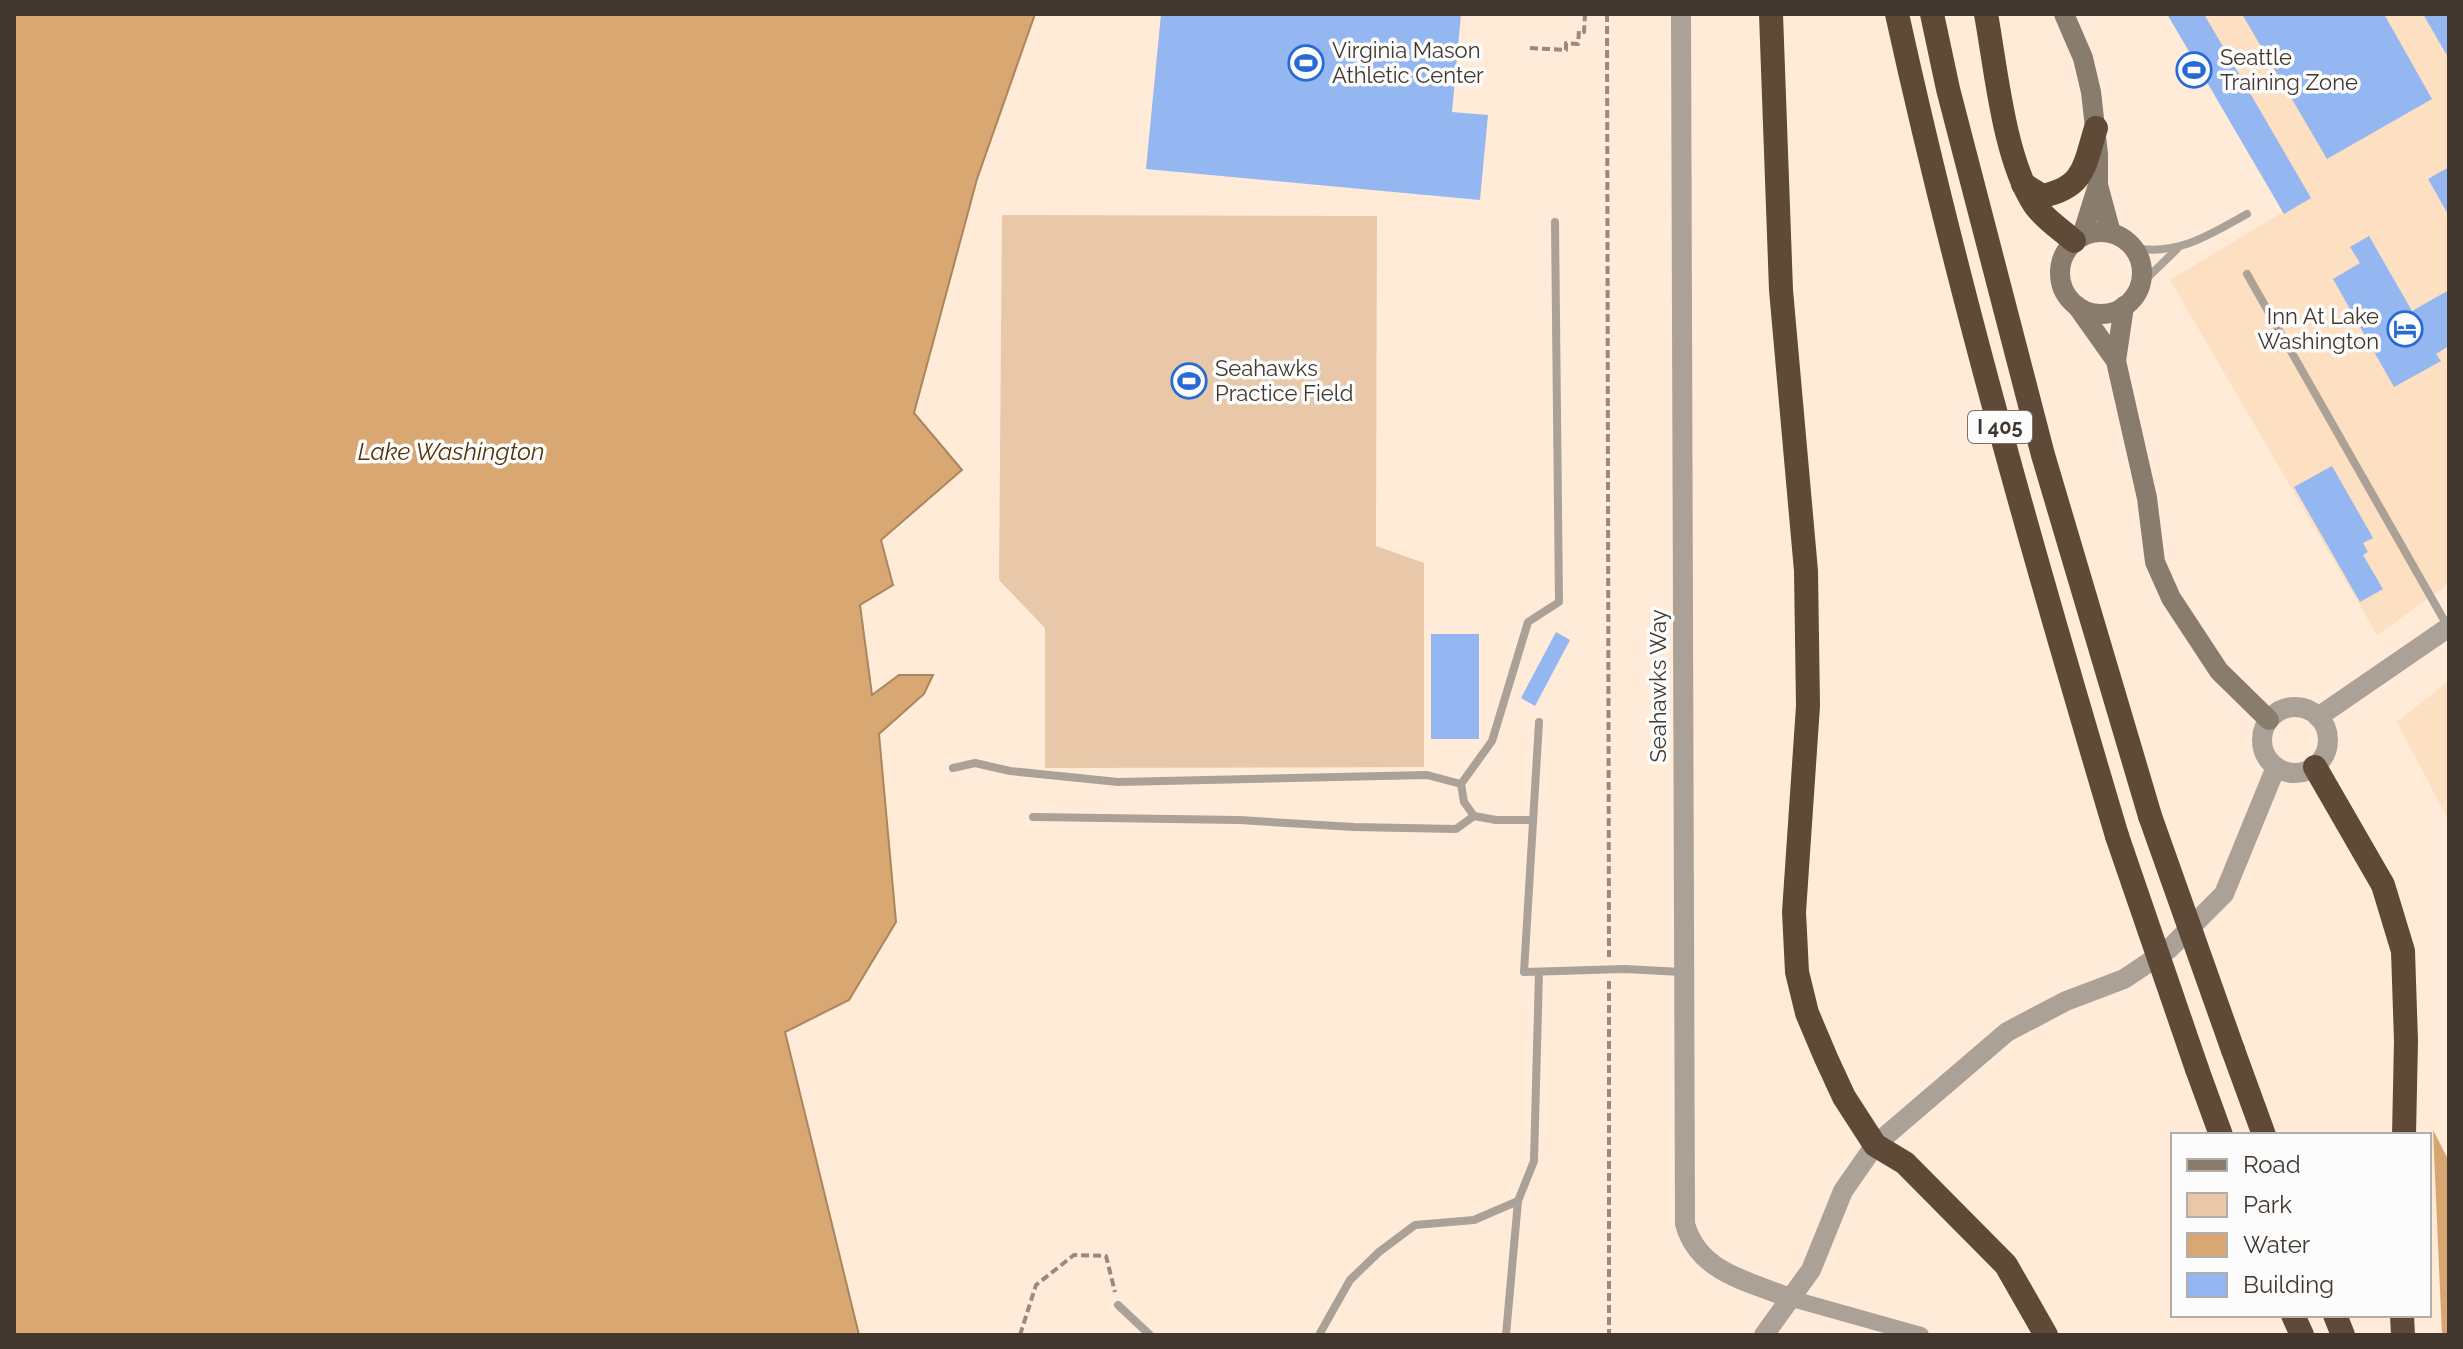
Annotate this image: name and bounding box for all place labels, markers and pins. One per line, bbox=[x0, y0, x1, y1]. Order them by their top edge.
place label: Virginia Mason Athletic Center bbox=[1332, 37, 1484, 88]
sports icon: Virginia Mason Athletic Center bbox=[1287, 44, 1325, 82]
place label: Seattle Training Zone bbox=[2220, 44, 2358, 95]
sports icon: Seattle Training Zone bbox=[2175, 51, 2213, 89]
place label: Inn At Lake Washington bbox=[2257, 303, 2379, 354]
hotel icon: Inn At Lake Washington bbox=[2386, 310, 2424, 348]
place label: Seahawks Practice Field bbox=[1215, 355, 1353, 406]
sports icon: Seahawks Practice Field bbox=[1170, 362, 1208, 400]

